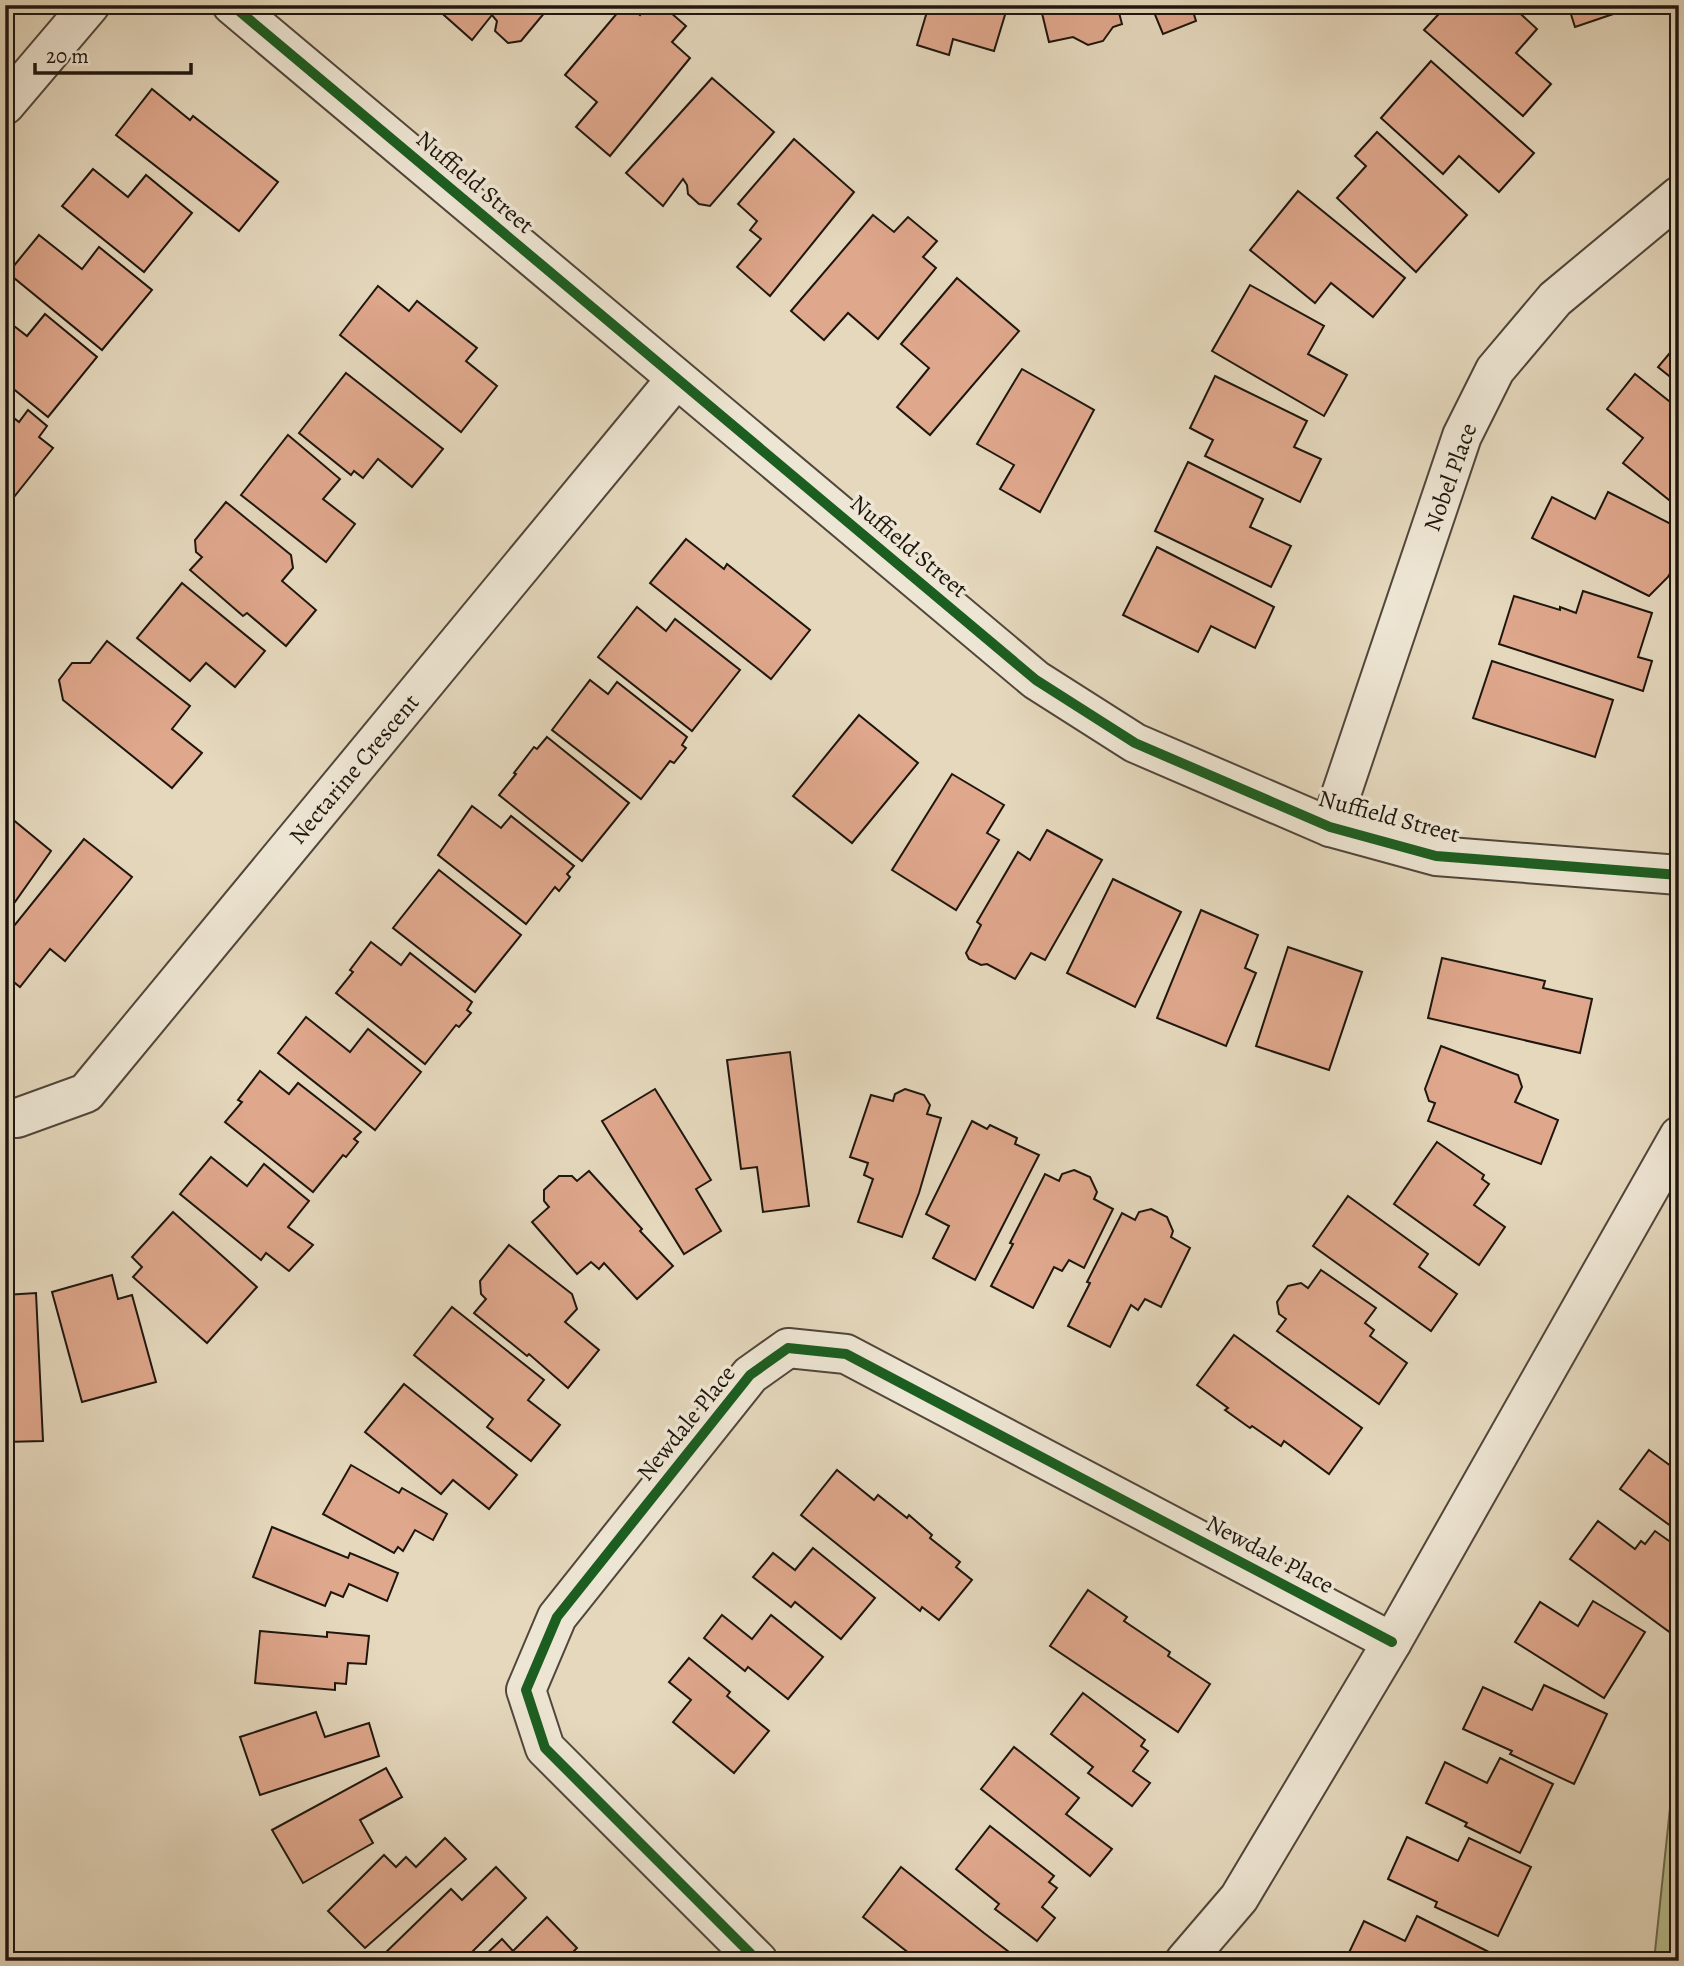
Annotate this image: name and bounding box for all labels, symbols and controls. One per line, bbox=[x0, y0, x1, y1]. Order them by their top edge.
scale bar bbox=[35, 32, 191, 76]
text: 20 m bbox=[46, 42, 89, 70]
street label: Nuffield Street bbox=[409, 123, 541, 241]
street label: Nobel Place bbox=[1416, 418, 1484, 536]
street label: Nuffield Street bbox=[843, 487, 975, 605]
street label: Nectarine Crescent bbox=[282, 687, 426, 851]
street label: Nuffield Street bbox=[1315, 782, 1463, 850]
street label: Newdale Place bbox=[629, 1358, 743, 1488]
street label: Newdale Place bbox=[1201, 1507, 1339, 1601]

